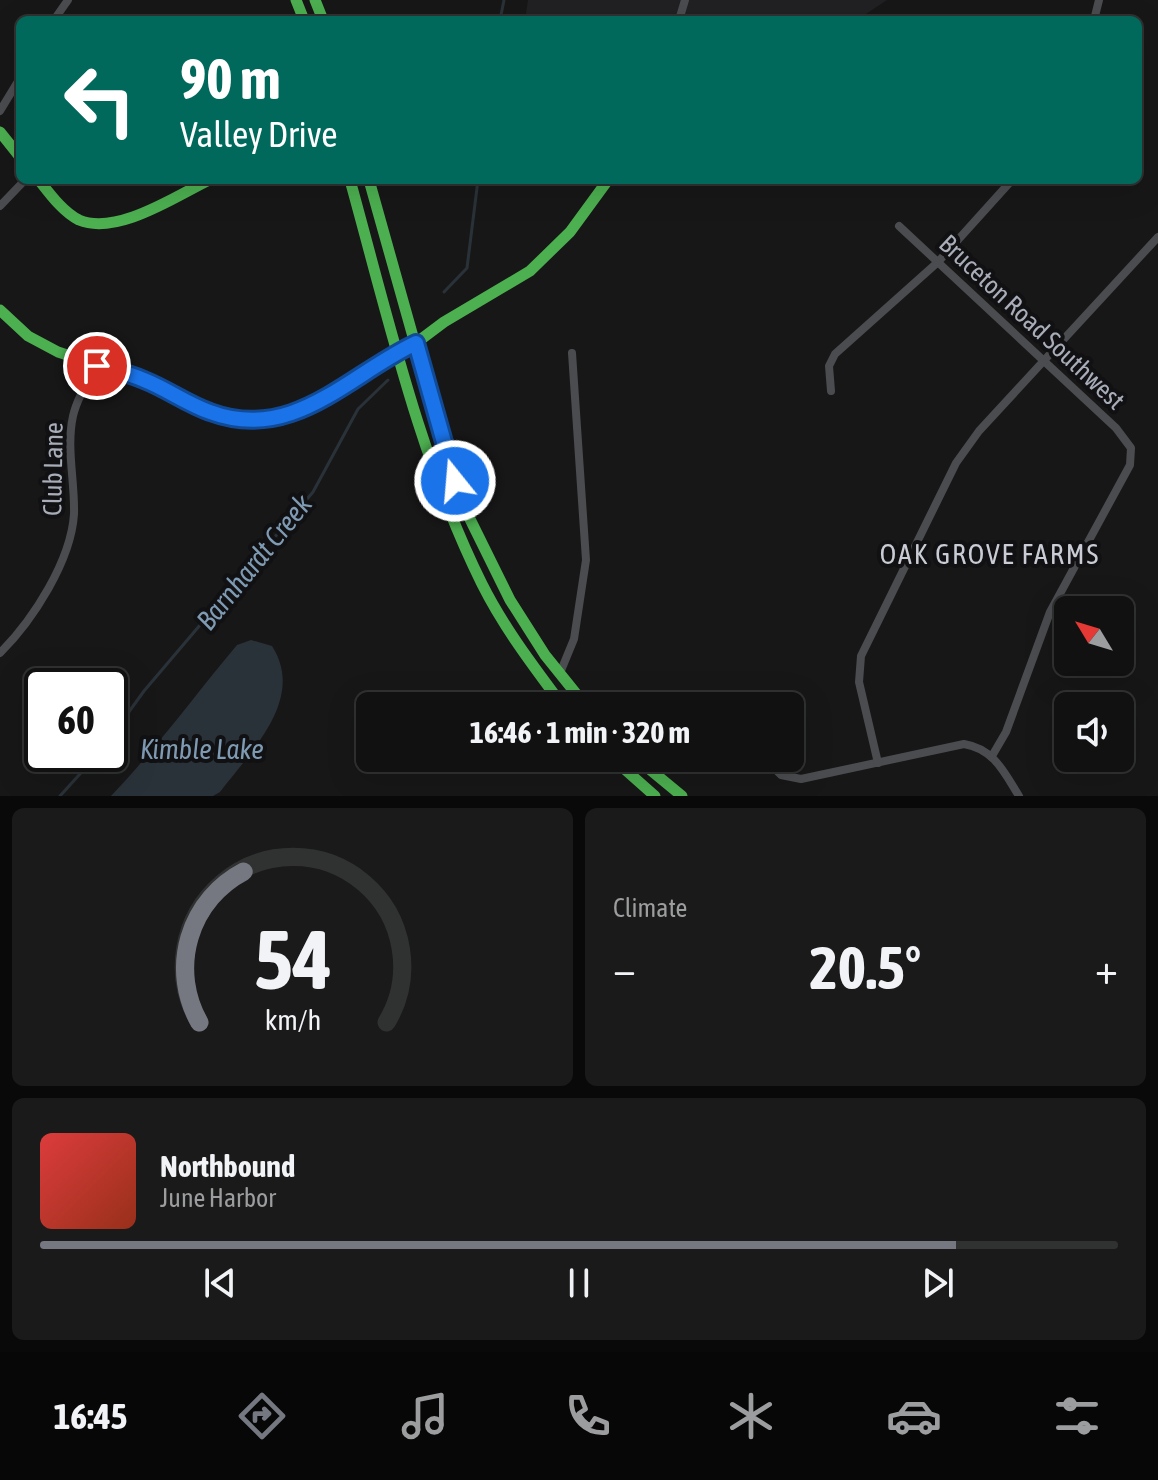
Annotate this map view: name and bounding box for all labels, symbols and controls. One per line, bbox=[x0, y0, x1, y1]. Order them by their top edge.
text: 90 m bbox=[180, 47, 281, 111]
icon: left bbox=[48, 48, 152, 152]
text: Valley Drive bbox=[180, 113, 338, 155]
street label: Bruceton Road Southwest bbox=[933, 228, 1131, 416]
pin bbox=[63, 332, 131, 400]
icon: arrive bbox=[75, 344, 119, 388]
street label: Club Lane bbox=[37, 422, 69, 516]
position arrow bbox=[413, 439, 497, 523]
water label: Barnhardt Creek bbox=[190, 487, 319, 636]
district label: OAK GROVE FARMS bbox=[880, 538, 1100, 570]
north arrow bbox=[1054, 596, 1134, 676]
map controls bbox=[1054, 596, 1134, 772]
speed limit sign: 60 bbox=[24, 668, 128, 772]
button: sound bbox=[1054, 692, 1134, 772]
text: 16:46 · 1 min · 320 m bbox=[470, 715, 690, 749]
water label: Kimble Lake bbox=[140, 733, 264, 765]
text: Climate bbox=[613, 893, 687, 923]
text: 54 bbox=[253, 911, 332, 1007]
text: 20.5° bbox=[810, 933, 921, 1002]
text: − bbox=[613, 943, 636, 993]
text: + bbox=[1095, 943, 1118, 993]
text: km/h bbox=[264, 1003, 321, 1036]
text: Northbound bbox=[160, 1149, 295, 1183]
text: June Harbor bbox=[160, 1183, 276, 1213]
icon: previous bbox=[198, 1261, 242, 1305]
icon: pause bbox=[557, 1261, 601, 1305]
icon: next bbox=[916, 1261, 960, 1305]
icon: directions bbox=[234, 1388, 290, 1444]
icon: music bbox=[397, 1388, 453, 1444]
icon: phone bbox=[560, 1388, 616, 1444]
icon: climate bbox=[723, 1388, 779, 1444]
icon: car bbox=[886, 1388, 942, 1444]
icon: filters bbox=[1049, 1388, 1105, 1444]
text: 16:45 bbox=[53, 1395, 128, 1437]

